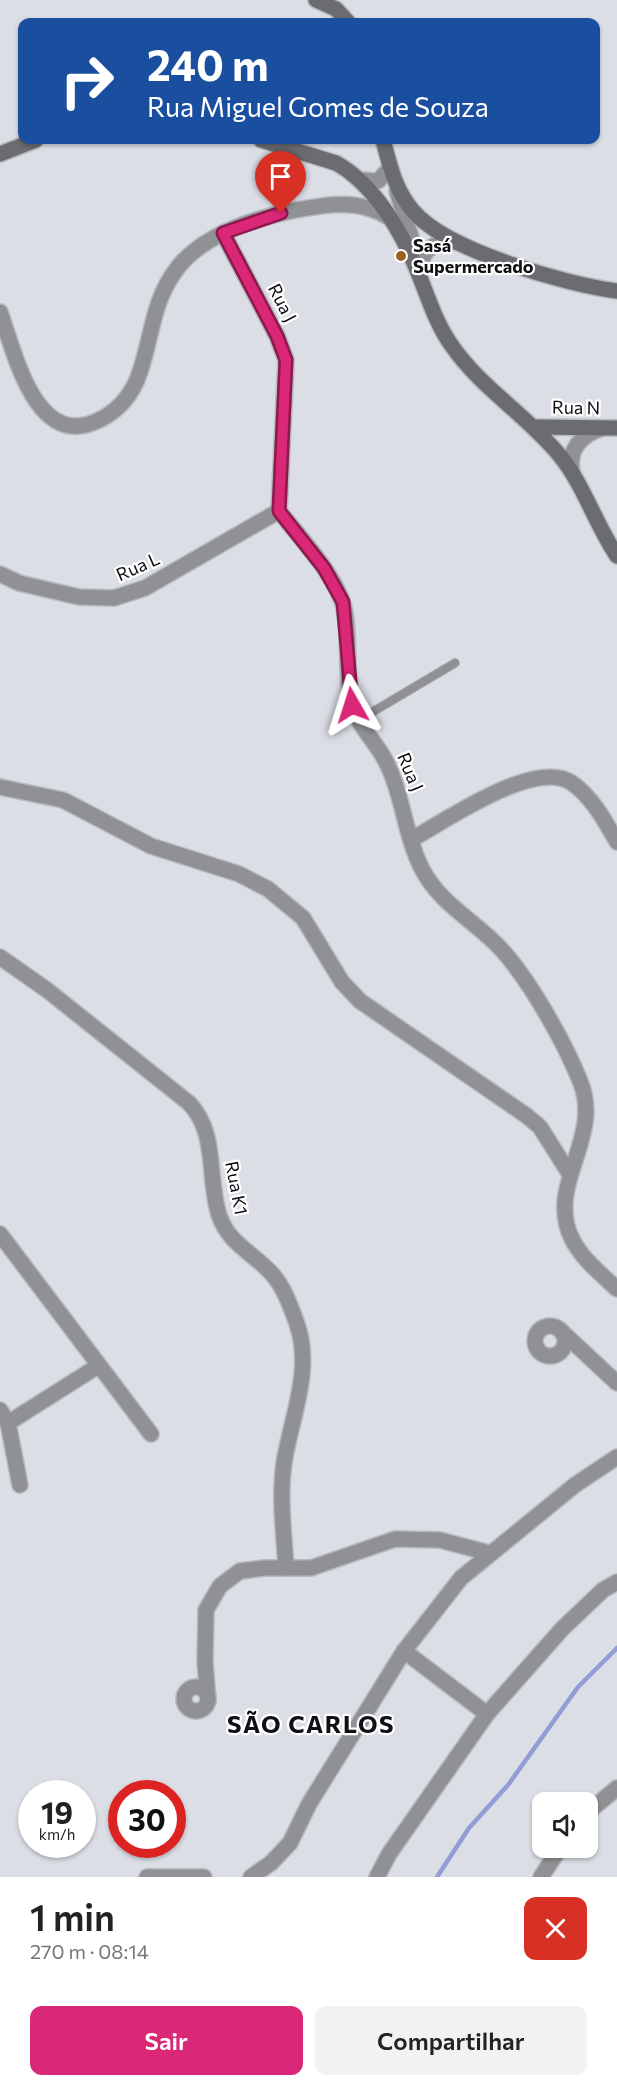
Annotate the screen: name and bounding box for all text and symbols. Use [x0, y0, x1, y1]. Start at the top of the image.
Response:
text: 240 m [147, 38, 269, 90]
icon: right [48, 42, 126, 120]
text: Rua Miguel Gomes de Souza [147, 90, 489, 123]
pin [255, 151, 306, 213]
icon: arrive [264, 160, 297, 193]
place label: Sasá Supermercado [413, 234, 534, 277]
marker: Sasá Supermercado [394, 249, 408, 263]
street label: Rua J [264, 280, 302, 325]
street label: Rua N [552, 396, 600, 418]
street label: Rua L [112, 547, 163, 585]
position arrow [320, 673, 384, 737]
street label: Rua J [393, 749, 429, 794]
street label: Rua K1 [221, 1159, 253, 1217]
district label: SÃO CARLOS [227, 1709, 395, 1738]
speed limit sign: 30 [108, 1780, 186, 1858]
map controls [532, 1792, 598, 1858]
button: sound [532, 1792, 598, 1858]
text: 19 [41, 1793, 73, 1830]
text: km/h [39, 1825, 75, 1843]
text: 1 min [30, 1894, 115, 1938]
button: close [524, 1897, 587, 1960]
text: 270 m · 08:14 [30, 1939, 149, 1963]
button: Sair [30, 2006, 303, 2075]
button: Compartilhar [315, 2006, 587, 2075]

